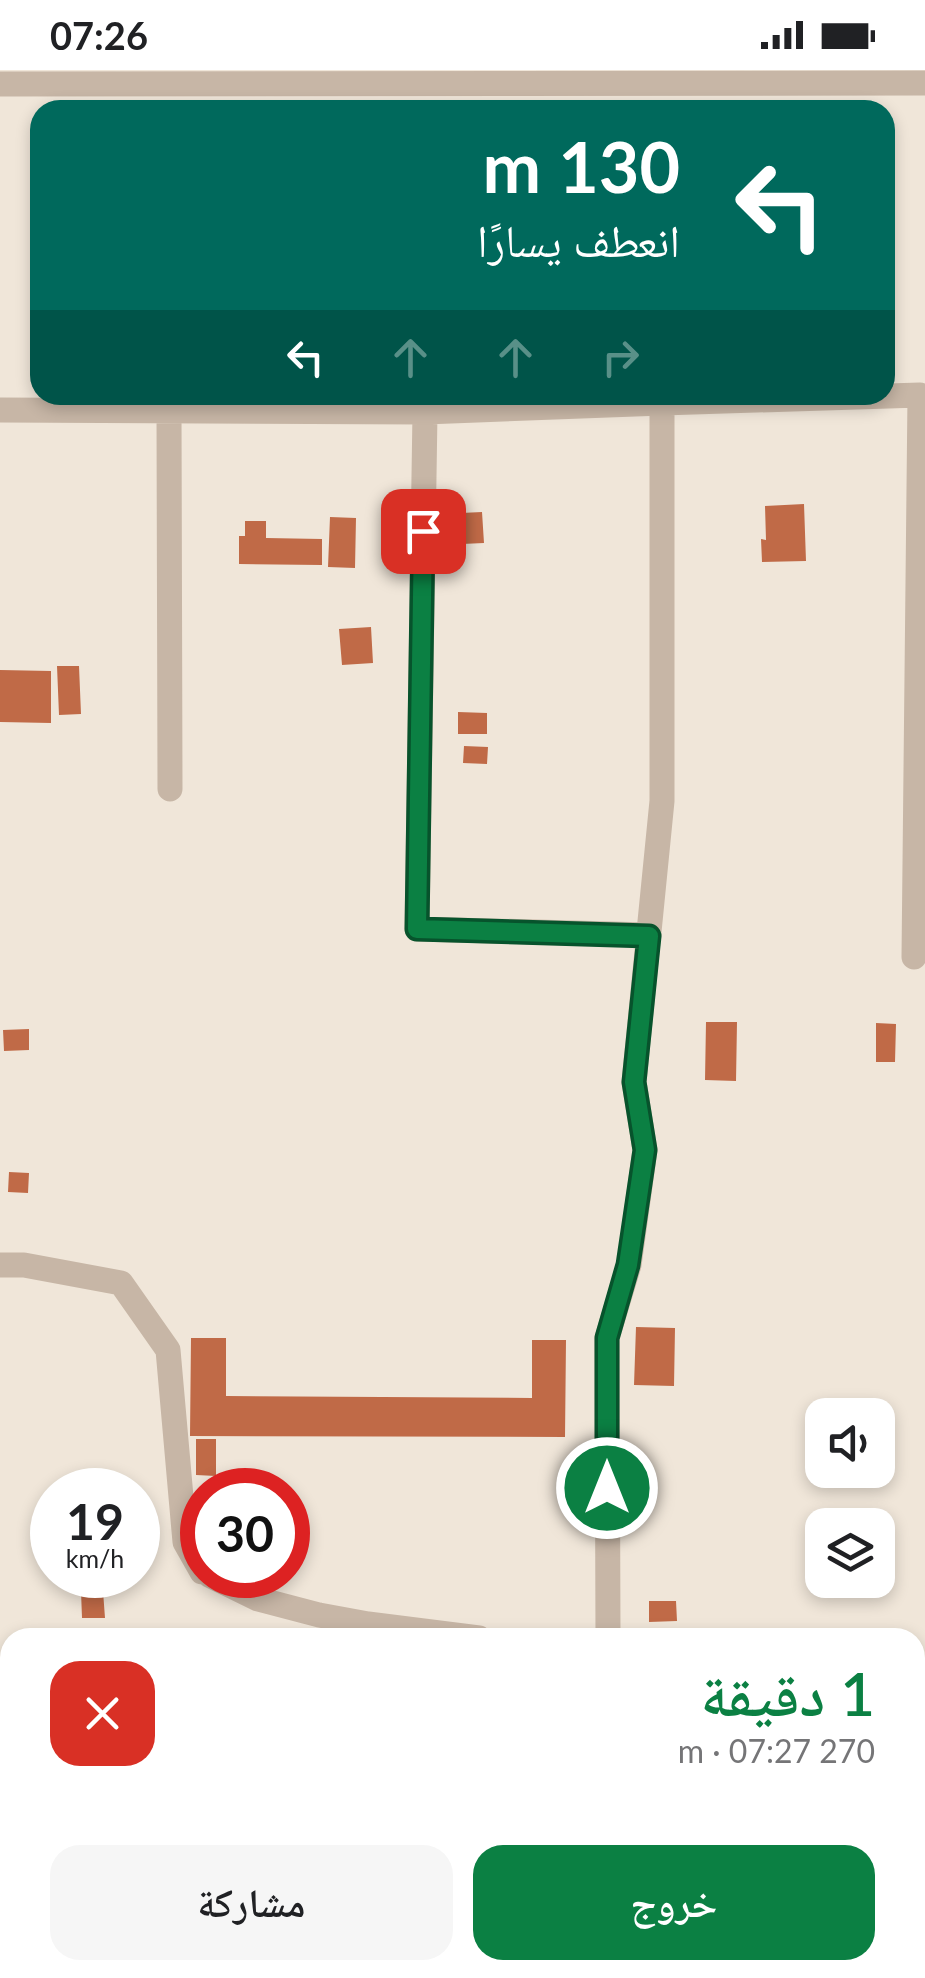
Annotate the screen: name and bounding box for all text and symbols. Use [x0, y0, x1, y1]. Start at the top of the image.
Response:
text: 07:26 [50, 12, 148, 58]
text: 130 m [483, 124, 680, 208]
icon: left [715, 140, 845, 270]
text: انعطف يسارًا [477, 213, 680, 267]
icon: left [278, 330, 333, 385]
icon: ahead [383, 330, 438, 385]
icon: ahead [488, 330, 543, 385]
icon: right [593, 330, 648, 385]
pin [381, 489, 466, 574]
icon: arrive [396, 504, 451, 559]
map controls [805, 1398, 895, 1598]
button: sound [805, 1398, 895, 1488]
position arrow [555, 1436, 659, 1540]
speed limit sign: 30 [180, 1468, 310, 1598]
text: 19 [66, 1491, 124, 1551]
button: layers [805, 1508, 895, 1598]
text: km/h [66, 1543, 124, 1573]
text: 1 دقيقة [701, 1657, 875, 1729]
button: close [50, 1661, 155, 1766]
text: 270 m · 07:27 [678, 1731, 875, 1770]
button: مشاركة [50, 1845, 453, 1960]
button: خروج [473, 1845, 875, 1960]

